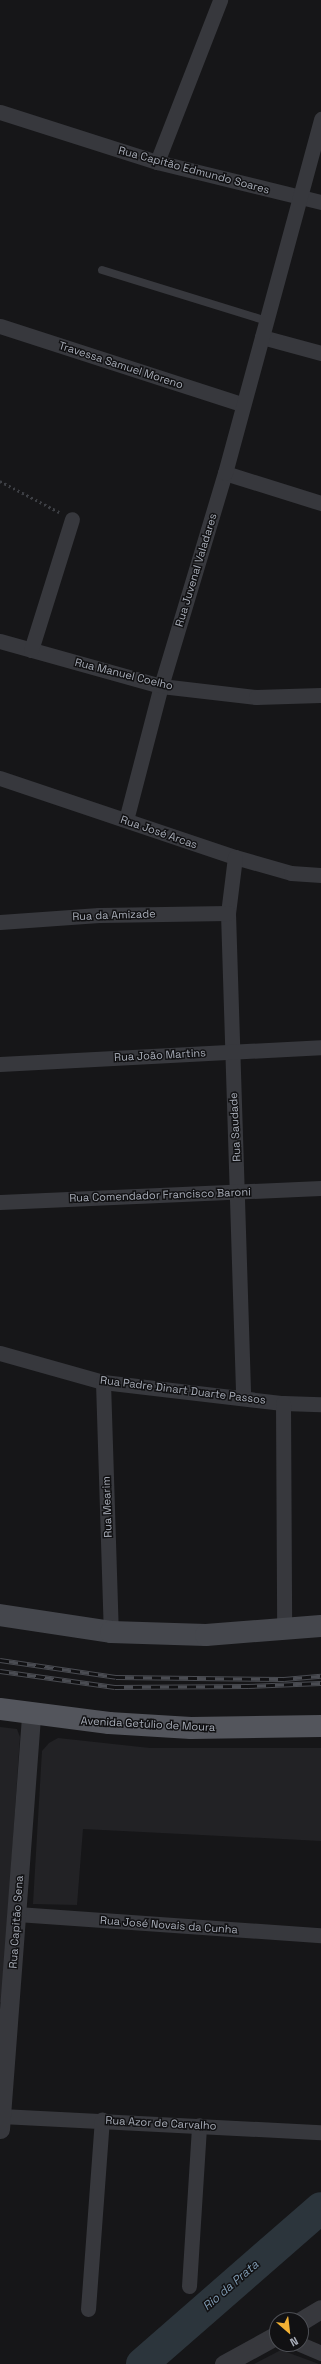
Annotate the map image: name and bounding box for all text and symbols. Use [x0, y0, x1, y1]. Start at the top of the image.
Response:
street label: Rua Capitão Edmundo Soares [117, 143, 271, 197]
street label: Travessa Samuel Moreno [57, 339, 185, 391]
street label: Rua Juvenal Valadares [172, 512, 220, 628]
street label: Rua Manuel Coelho [74, 655, 174, 693]
street label: Rua José Arcas [119, 813, 199, 851]
street label: Rua da Amizade [72, 907, 156, 923]
street label: Rua João Martins [114, 1046, 206, 1064]
street label: Rua Saudade [227, 1092, 243, 1162]
street label: Rua Comendador Francisco Baroni [69, 1185, 251, 1205]
street label: Rua Padre Dinart Duarte Passos [100, 1373, 266, 1407]
street label: Rua Mearim [99, 1476, 115, 1538]
street label: Avenida Getúlio de Moura [80, 1714, 216, 1734]
street label: Rua Capitão Sena [6, 1875, 26, 1969]
street label: Rua José Novais da Cunha [100, 1914, 238, 1936]
street label: Rua Azor de Carvalho [105, 2113, 217, 2133]
water label: Rio da Prata [200, 2258, 262, 2314]
north arrow [269, 2312, 309, 2352]
text: N [288, 2334, 301, 2350]

